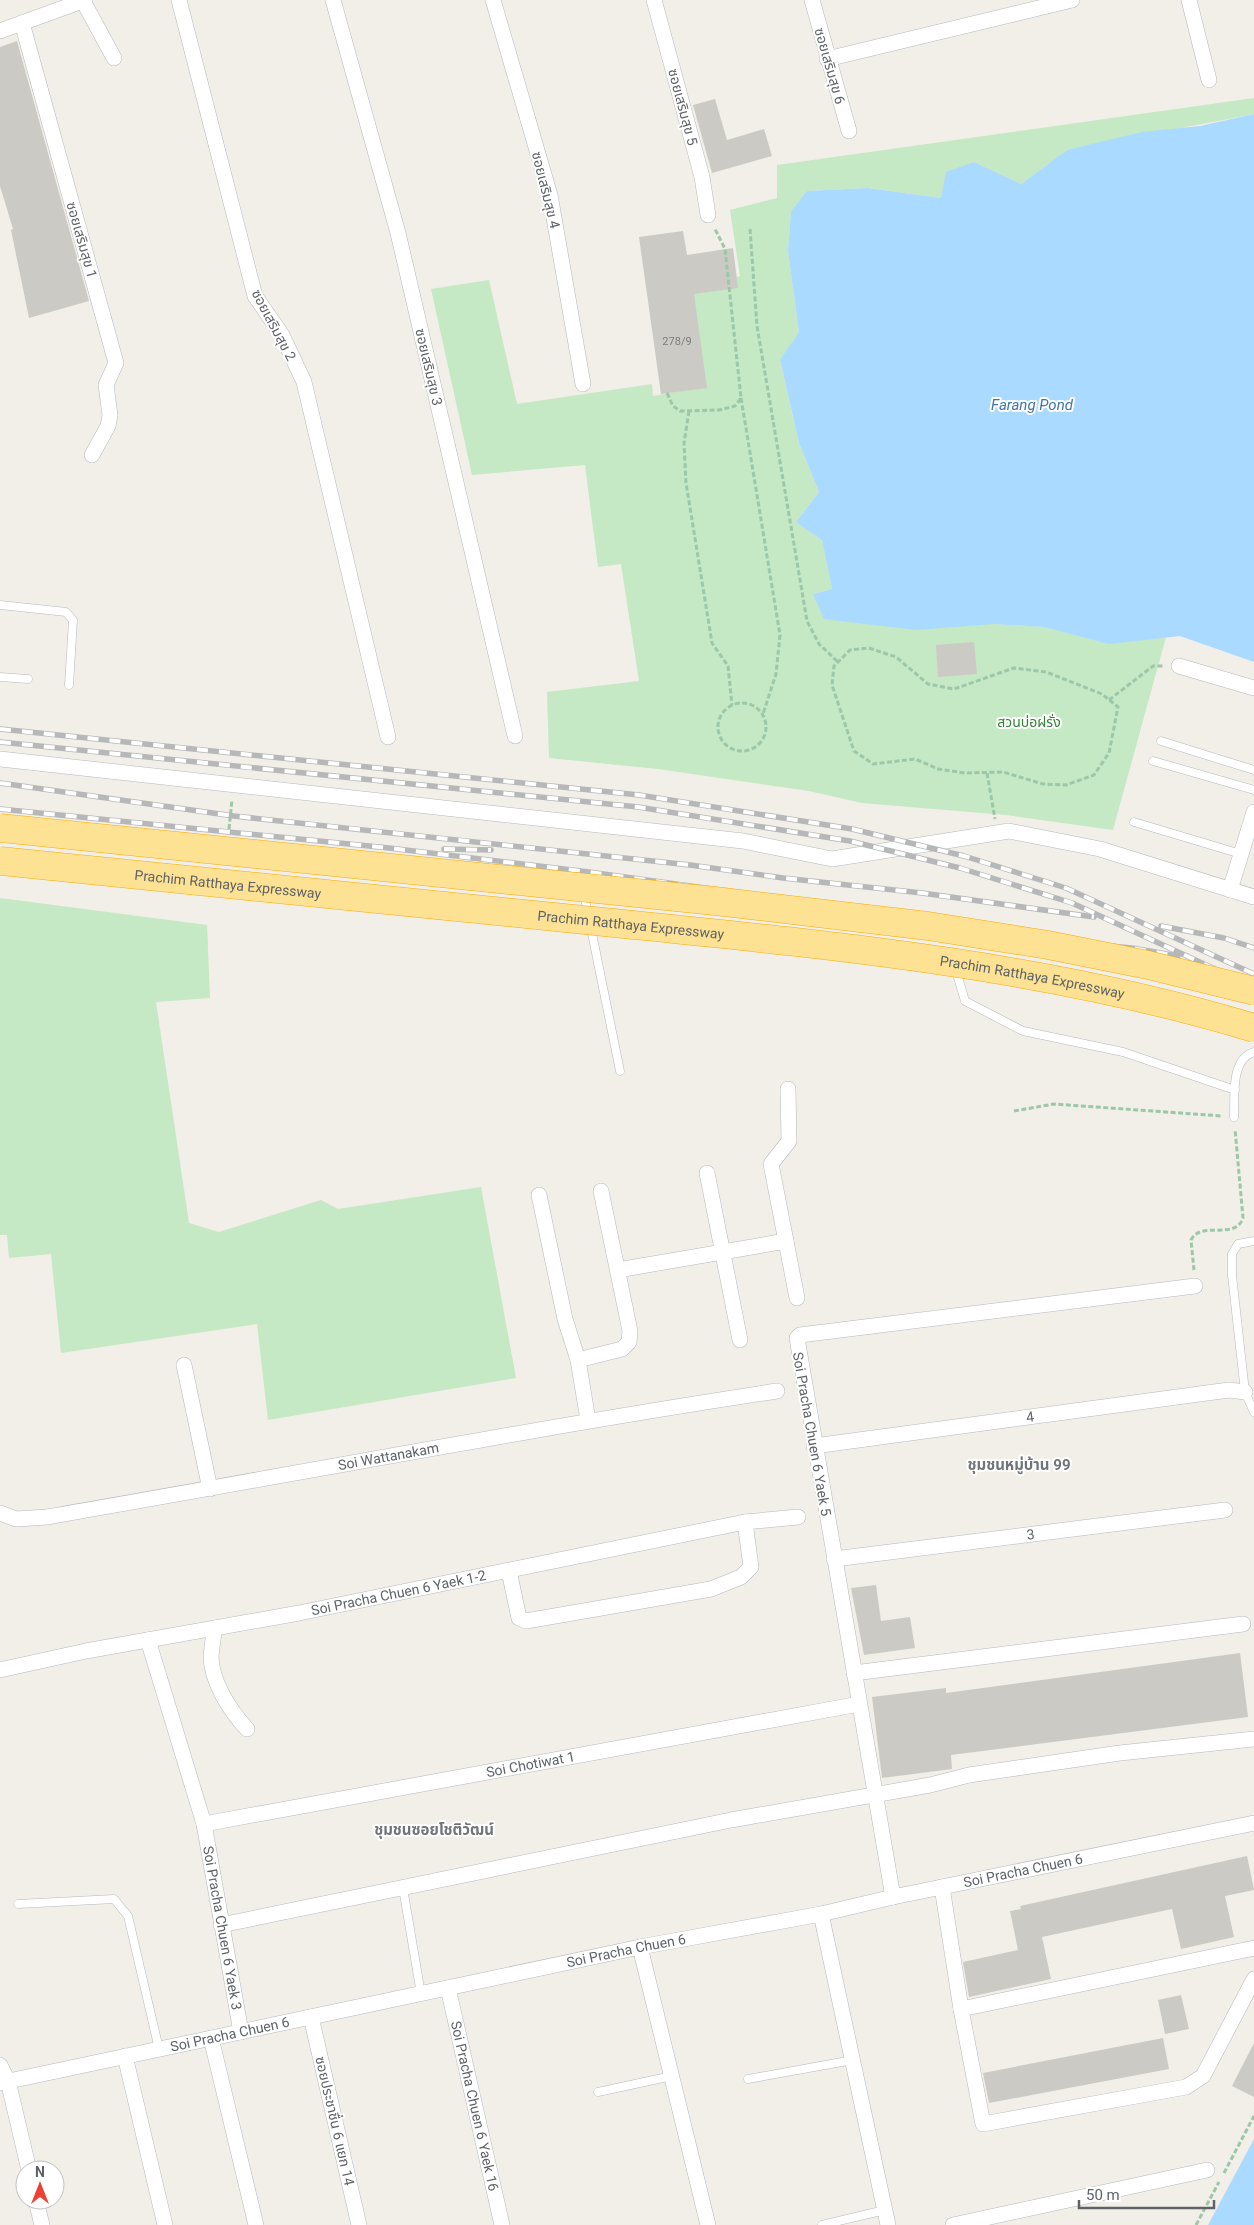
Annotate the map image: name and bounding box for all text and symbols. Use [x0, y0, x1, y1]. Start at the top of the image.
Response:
street label: ซอยเสริมสุข 6 [811, 26, 849, 106]
street label: ซอยเสริมสุข 5 [664, 67, 701, 147]
street label: ซอยเสริมสุข 4 [528, 150, 563, 230]
street label: ซอยเสริมสุข 1 [63, 200, 101, 280]
street label: ซอยเสริมสุข 2 [248, 287, 300, 364]
street label: ซอยเสริมสุข 3 [411, 327, 446, 407]
house number: 278/9 [662, 335, 692, 348]
water label: Farang Pond [991, 396, 1074, 414]
park label: สวนบ่อฝรั่ง [997, 713, 1061, 730]
street label: Prachim Ratthaya Expressway [134, 867, 322, 902]
street label: Prachim Ratthaya Expressway [537, 908, 725, 942]
street label: Prachim Ratthaya Expressway [939, 953, 1126, 1002]
street label: Soi Pracha Chuen 6 Yaek 5 [790, 1351, 834, 1517]
street label: 4 [1025, 1408, 1035, 1425]
street label: Soi Wattanakam [337, 1439, 440, 1473]
district label: ชุมชนหมู่บ้าน 99 [967, 1456, 1071, 1475]
street label: 3 [1026, 1526, 1035, 1543]
street label: Soi Pracha Chuen 6 Yaek 1-2 [310, 1567, 487, 1618]
street label: Soi Chotiwat 1 [485, 1748, 576, 1780]
district label: ชุมชนซอยโชติวัฒน์ [374, 1821, 494, 1839]
street label: Soi Pracha Chuen 6 Yaek 3 [200, 1845, 245, 2011]
street label: Soi Pracha Chuen 6 [962, 1850, 1084, 1890]
street label: Soi Pracha Chuen 6 [565, 1931, 687, 1970]
street label: Soi Pracha Chuen 6 [169, 2014, 291, 2055]
street label: Soi Pracha Chuen 6 Yaek 16 [448, 2019, 502, 2193]
street label: ซอยประชาชื่น 6 แยก 14 [312, 2054, 360, 2187]
north arrow [15, 2160, 65, 2210]
text: N [35, 2164, 45, 2180]
scale bar [1079, 2178, 1214, 2210]
text: 50 m [1086, 2186, 1120, 2204]

